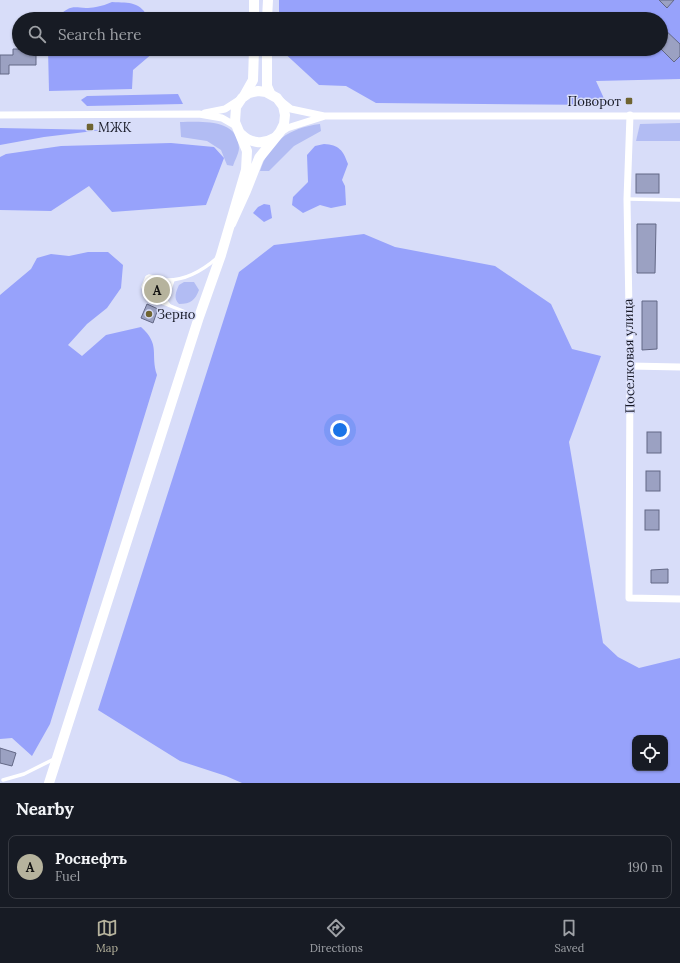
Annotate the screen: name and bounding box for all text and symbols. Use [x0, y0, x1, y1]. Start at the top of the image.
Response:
search box [12, 12, 668, 56]
icon: search [26, 23, 48, 45]
text: Search here [58, 25, 141, 44]
place label: Поворот [568, 93, 622, 110]
marker: Поворот [624, 96, 634, 106]
place label: МЖК [98, 119, 131, 136]
marker: МЖК [85, 122, 95, 132]
pin: A [144, 275, 170, 305]
street label: Поселковая улица [619, 298, 638, 413]
place label: Зерно [157, 306, 196, 323]
marker: Зерно [144, 309, 154, 319]
your location [330, 420, 350, 440]
map controls [632, 735, 668, 771]
button: locate [632, 735, 668, 771]
text: Nearby [16, 798, 74, 820]
text: Роснефть [55, 849, 127, 868]
text: A [26, 859, 34, 876]
text: 190 m [628, 859, 663, 876]
text: Fuel [55, 868, 80, 885]
tab: Map [96, 917, 118, 955]
tab: Directions [310, 917, 363, 955]
tab: Saved [554, 917, 584, 955]

